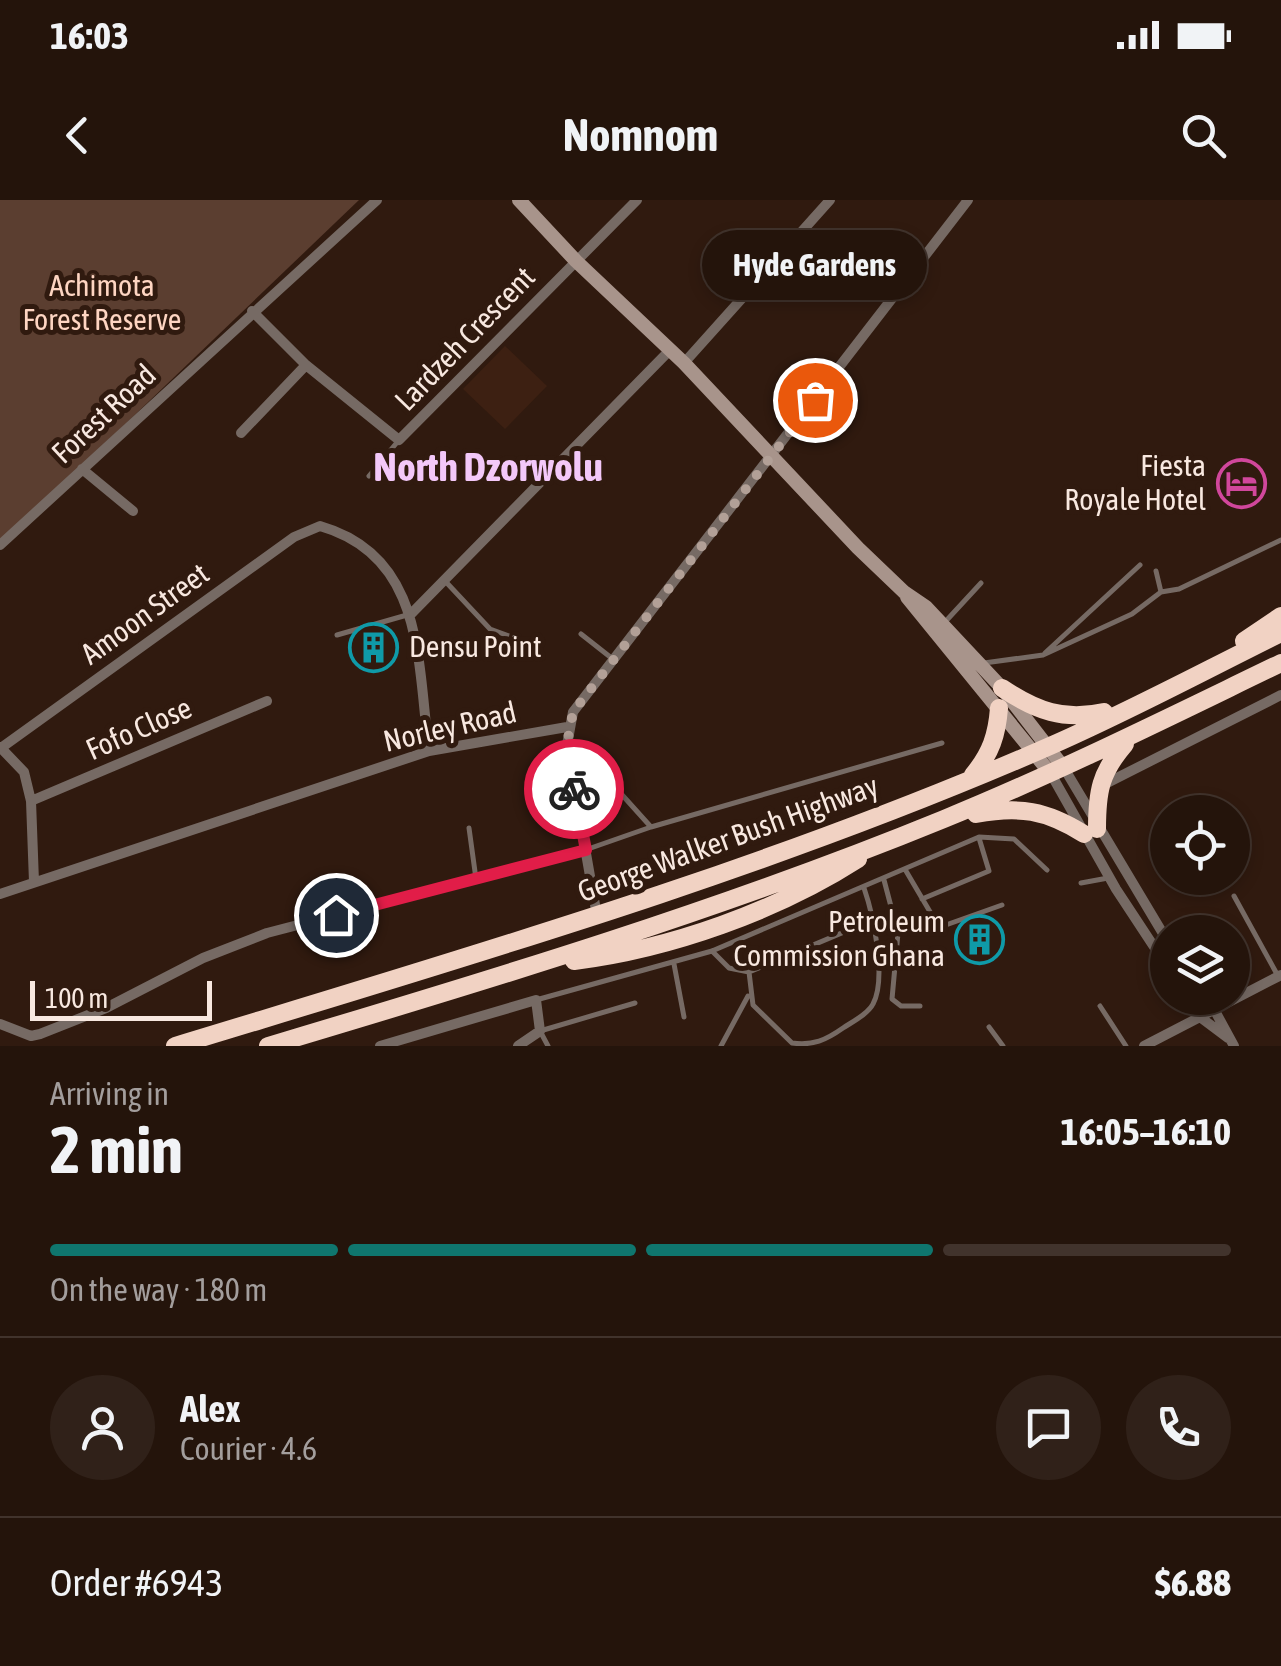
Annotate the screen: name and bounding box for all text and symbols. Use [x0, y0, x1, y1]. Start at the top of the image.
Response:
text: 16:03 [50, 14, 129, 57]
icon: back [50, 108, 105, 163]
icon: search [1176, 108, 1231, 163]
text: Nomnom [563, 109, 718, 161]
callout: Hyde Gardens [702, 230, 928, 300]
text: Hyde Gardens [733, 246, 896, 283]
street label: Lardzeh Crescent [387, 260, 541, 417]
park label: Achimota Forest Reserve [23, 268, 181, 336]
street label: Forest Road [45, 357, 162, 470]
pin [773, 358, 858, 443]
icon: bag [788, 373, 843, 428]
district label: North Dzorwolu [373, 444, 603, 489]
place label: Fiesta Royale Hotel [1064, 448, 1206, 516]
hotel icon: Fiesta Royale Hotel [1215, 457, 1267, 509]
street label: Amoon Street [74, 556, 215, 671]
building icon: Densu Point [348, 621, 400, 673]
place label: Densu Point [409, 629, 542, 663]
street label: Fofo Close [81, 690, 196, 766]
street label: Norley Road [380, 694, 520, 758]
courier [524, 739, 624, 839]
icon: bike [547, 762, 602, 817]
street label: George Walker Bush Highway [573, 768, 882, 908]
map controls [1150, 795, 1250, 1015]
button: locate [1150, 795, 1250, 895]
pin [294, 873, 379, 958]
icon: home [309, 888, 364, 943]
place label: Petroleum Commission Ghana [734, 904, 945, 972]
building icon: Petroleum Commission Ghana [954, 913, 1006, 965]
button: layers [1150, 915, 1250, 1015]
scale bar [30, 976, 212, 1020]
text: 100 m [45, 982, 108, 1014]
text: Arriving in [50, 1075, 169, 1112]
text: 16:05–16:10 [1061, 1110, 1231, 1153]
text: 2 min [50, 1112, 183, 1187]
text: On the way · 180 m [50, 1271, 267, 1308]
button: person [50, 1375, 155, 1480]
button: chat [996, 1375, 1101, 1480]
button: phone [1126, 1375, 1231, 1480]
text: Alex [180, 1387, 241, 1430]
text: Courier · 4.6 [180, 1430, 317, 1467]
text: Order #6943 [50, 1561, 223, 1604]
text: $6.88 [1155, 1561, 1231, 1604]

